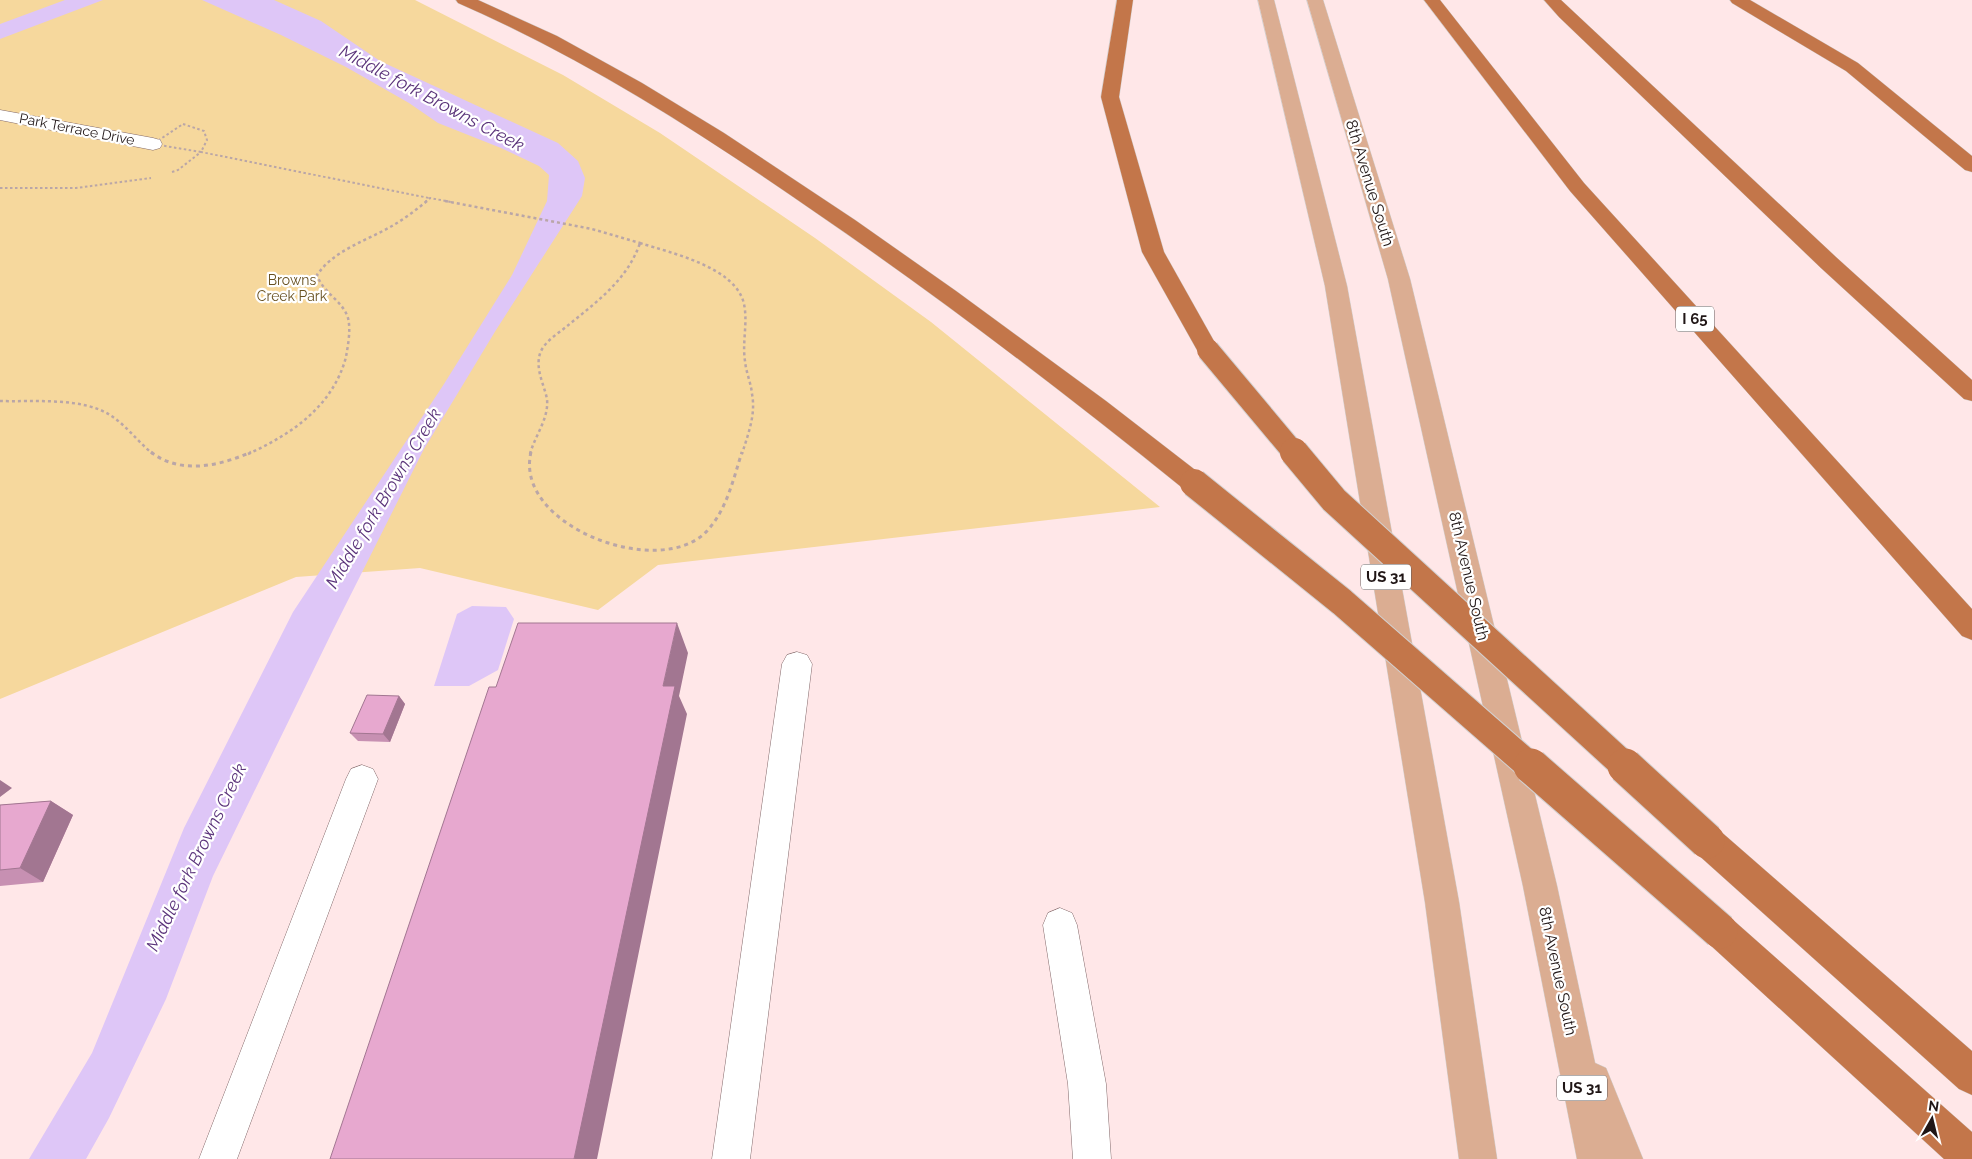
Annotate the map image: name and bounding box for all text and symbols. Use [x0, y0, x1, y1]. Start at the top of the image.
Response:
water label: Middle fork Browns Creek [336, 40, 528, 156]
street label: Park Terrace Drive [18, 110, 136, 148]
street label: 8th Avenue South [1342, 117, 1398, 249]
park label: Browns Creek Park [257, 272, 328, 304]
road number: I 65 [1676, 306, 1714, 332]
water label: Middle fork Browns Creek [321, 404, 445, 592]
street label: 8th Avenue South [1445, 510, 1493, 642]
road number: US 31 [1361, 564, 1411, 590]
water label: Middle fork Browns Creek [141, 759, 251, 954]
street label: 8th Avenue South [1535, 905, 1581, 1037]
road number: US 31 [1557, 1076, 1607, 1100]
north arrow [1907, 1094, 1957, 1144]
text: N [1927, 1097, 1940, 1115]

